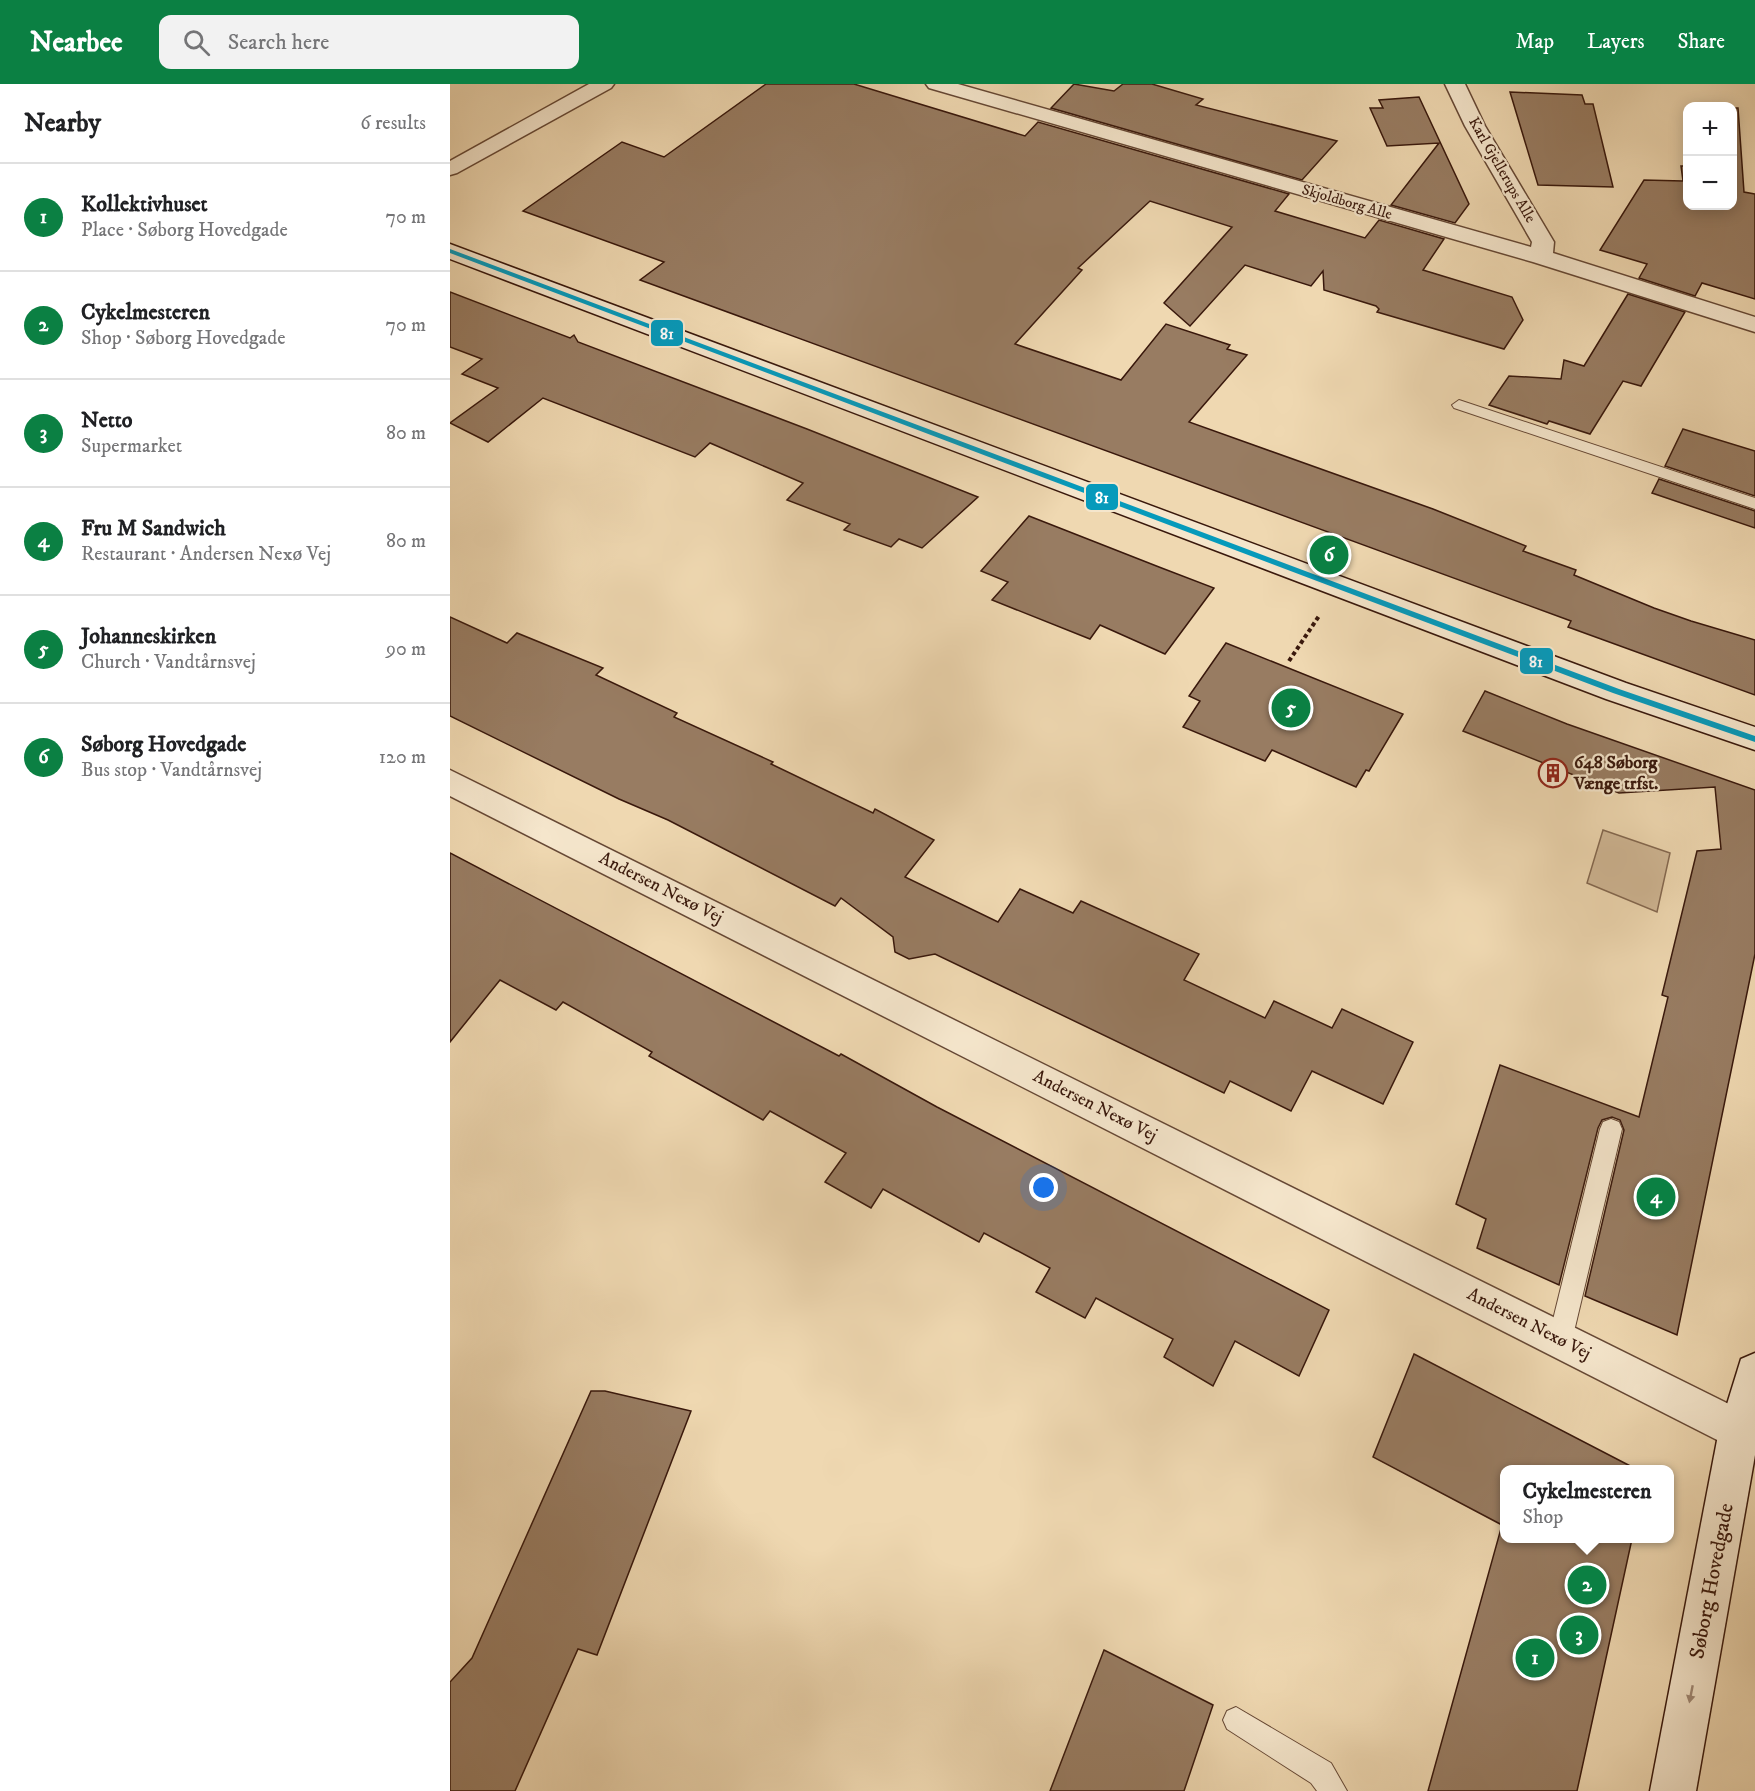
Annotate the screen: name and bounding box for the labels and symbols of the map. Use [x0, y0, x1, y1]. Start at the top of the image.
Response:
street label: Karl Gjellerups Alle [1464, 114, 1540, 226]
street label: Skjoldborg Alle [1300, 180, 1394, 224]
line badge: 81 [650, 319, 684, 347]
text: 81 [660, 324, 674, 344]
line badge: 81 [1085, 483, 1119, 511]
text: 81 [1095, 488, 1109, 508]
pin: 6 [1310, 532, 1348, 578]
line badge: 81 [1519, 647, 1554, 675]
text: 81 [1529, 652, 1543, 672]
pin: 5 [1272, 686, 1310, 730]
place label: 648 Søborg Vænge trfst. [1573, 752, 1659, 795]
building icon: 648 Søborg Vænge trfst. [1537, 757, 1569, 789]
street label: Andersen Nexø Vej [595, 847, 727, 929]
street label: Andersen Nexø Vej [1029, 1065, 1161, 1147]
your location [1029, 1173, 1058, 1202]
pin: 4 [1636, 1174, 1676, 1220]
street label: Andersen Nexø Vej [1463, 1283, 1595, 1365]
street label: Søborg Hovedgade [1684, 1501, 1740, 1661]
pin: 2 [1568, 1562, 1606, 1608]
pin: 3 [1560, 1612, 1598, 1658]
pin: 1 [1516, 1636, 1554, 1680]
one-way arrow [1686, 1685, 1695, 1704]

